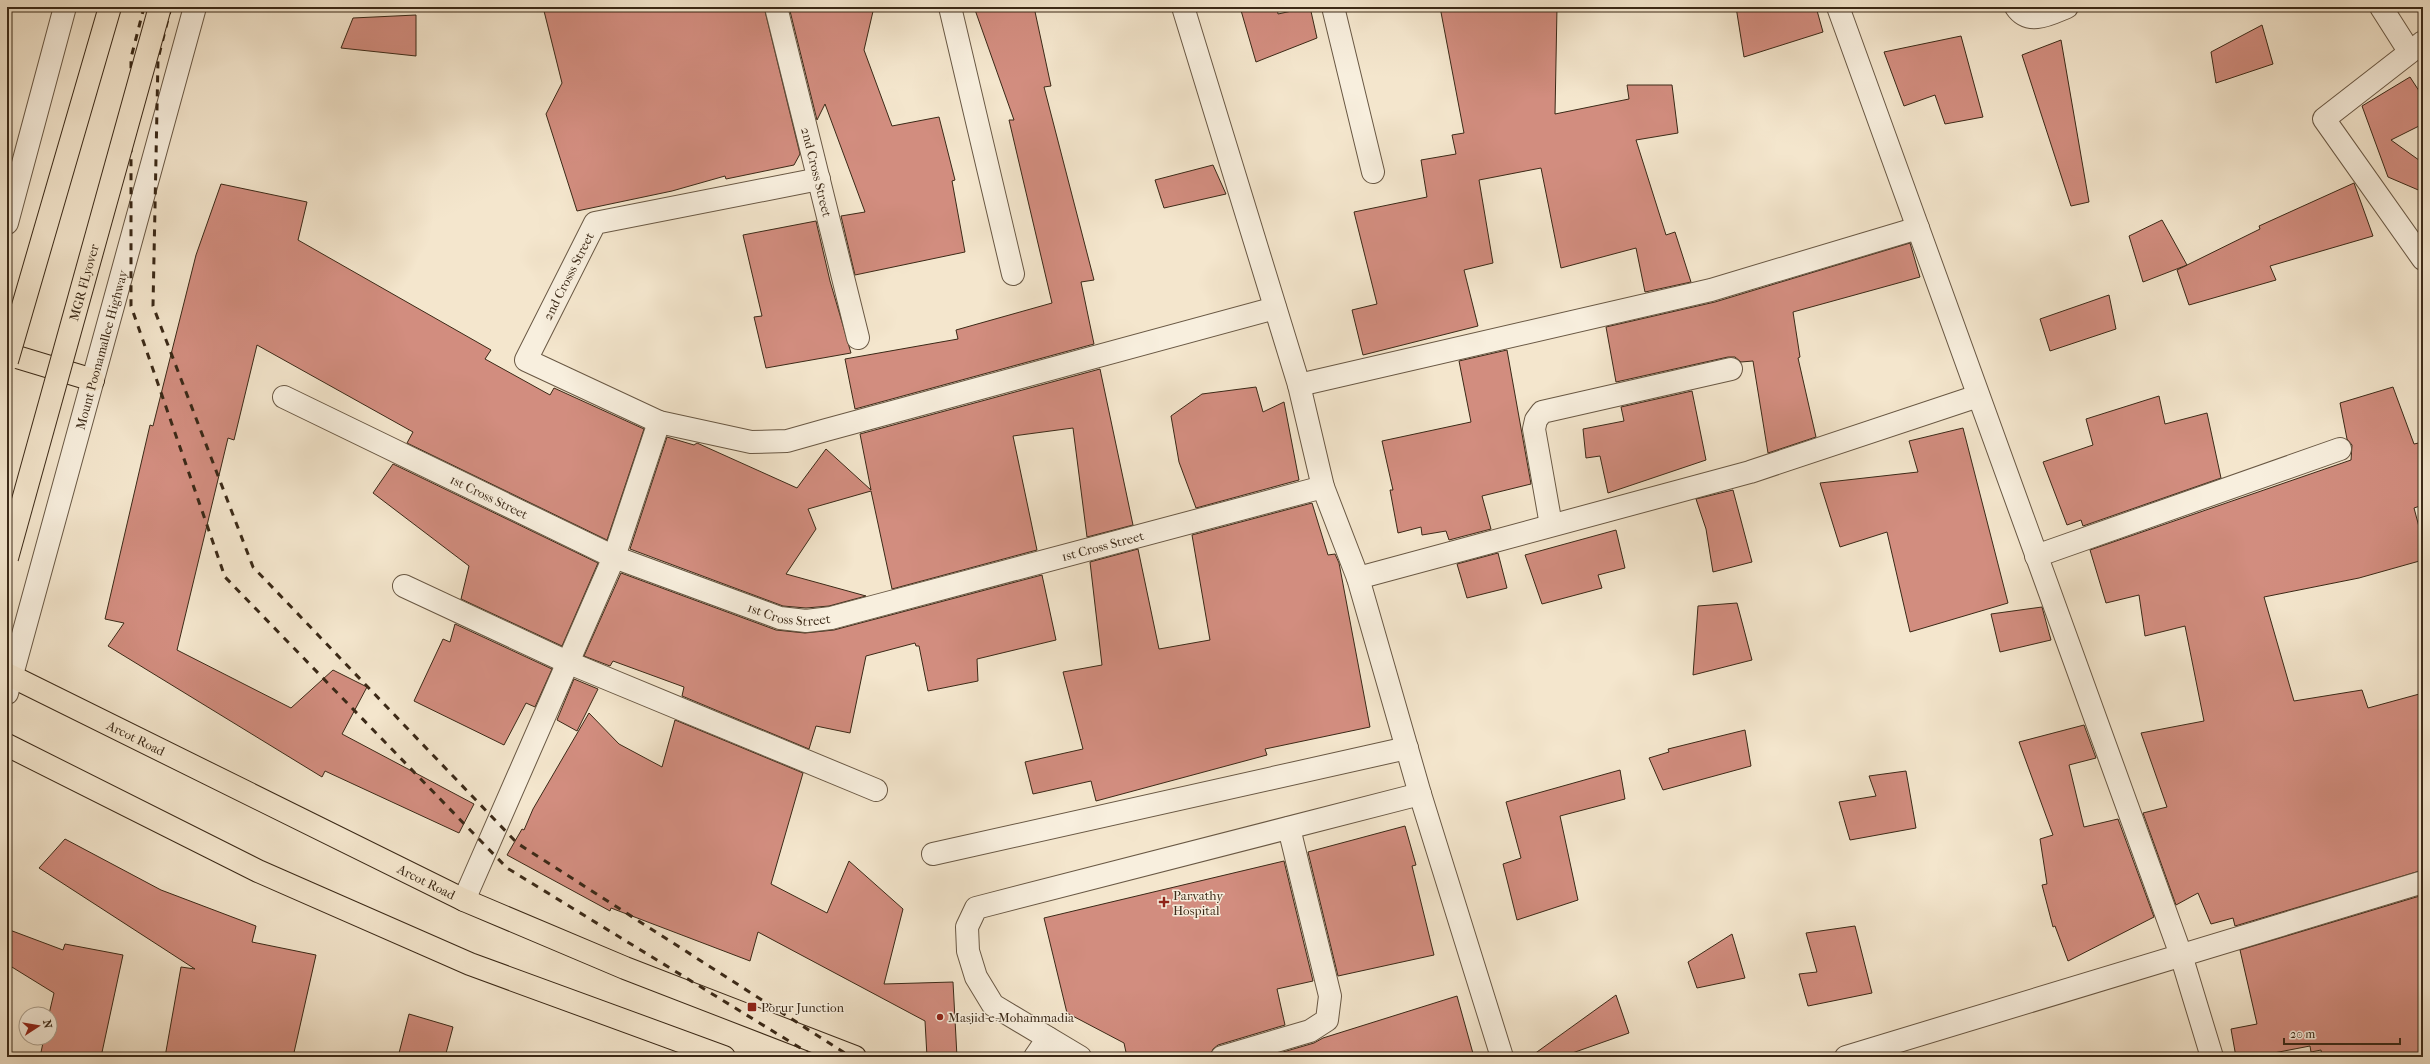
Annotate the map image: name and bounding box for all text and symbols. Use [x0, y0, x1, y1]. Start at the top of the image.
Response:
street label: 2nd Cross Street [798, 126, 835, 219]
street label: 2nd Crosss Street [540, 230, 597, 323]
street label: MGR FLyover [66, 242, 102, 323]
street label: Mount Poonamallee Highway [73, 267, 131, 431]
street label: 1st Cross Street [448, 472, 531, 522]
street label: 1st Cross Street [1060, 528, 1146, 564]
street label: 1st Cross Street [746, 600, 832, 629]
street label: Arcot Road [104, 717, 168, 759]
street label: Arcot Road [394, 861, 458, 903]
place label: Parvathy Hospital [1173, 888, 1224, 918]
marker: Parvathy Hospital [1158, 896, 1170, 908]
place label: Porur Junction [761, 1000, 844, 1015]
marker: Porur Junction [746, 1001, 758, 1013]
north arrow [18, 1006, 58, 1046]
place label: Masjid-e-Mohammadia [948, 1010, 1075, 1025]
marker: Masjid-e-Mohammadia [935, 1012, 945, 1022]
text: N [40, 1019, 55, 1030]
scale bar [2284, 1020, 2400, 1046]
text: 20 m [2290, 1027, 2315, 1041]

